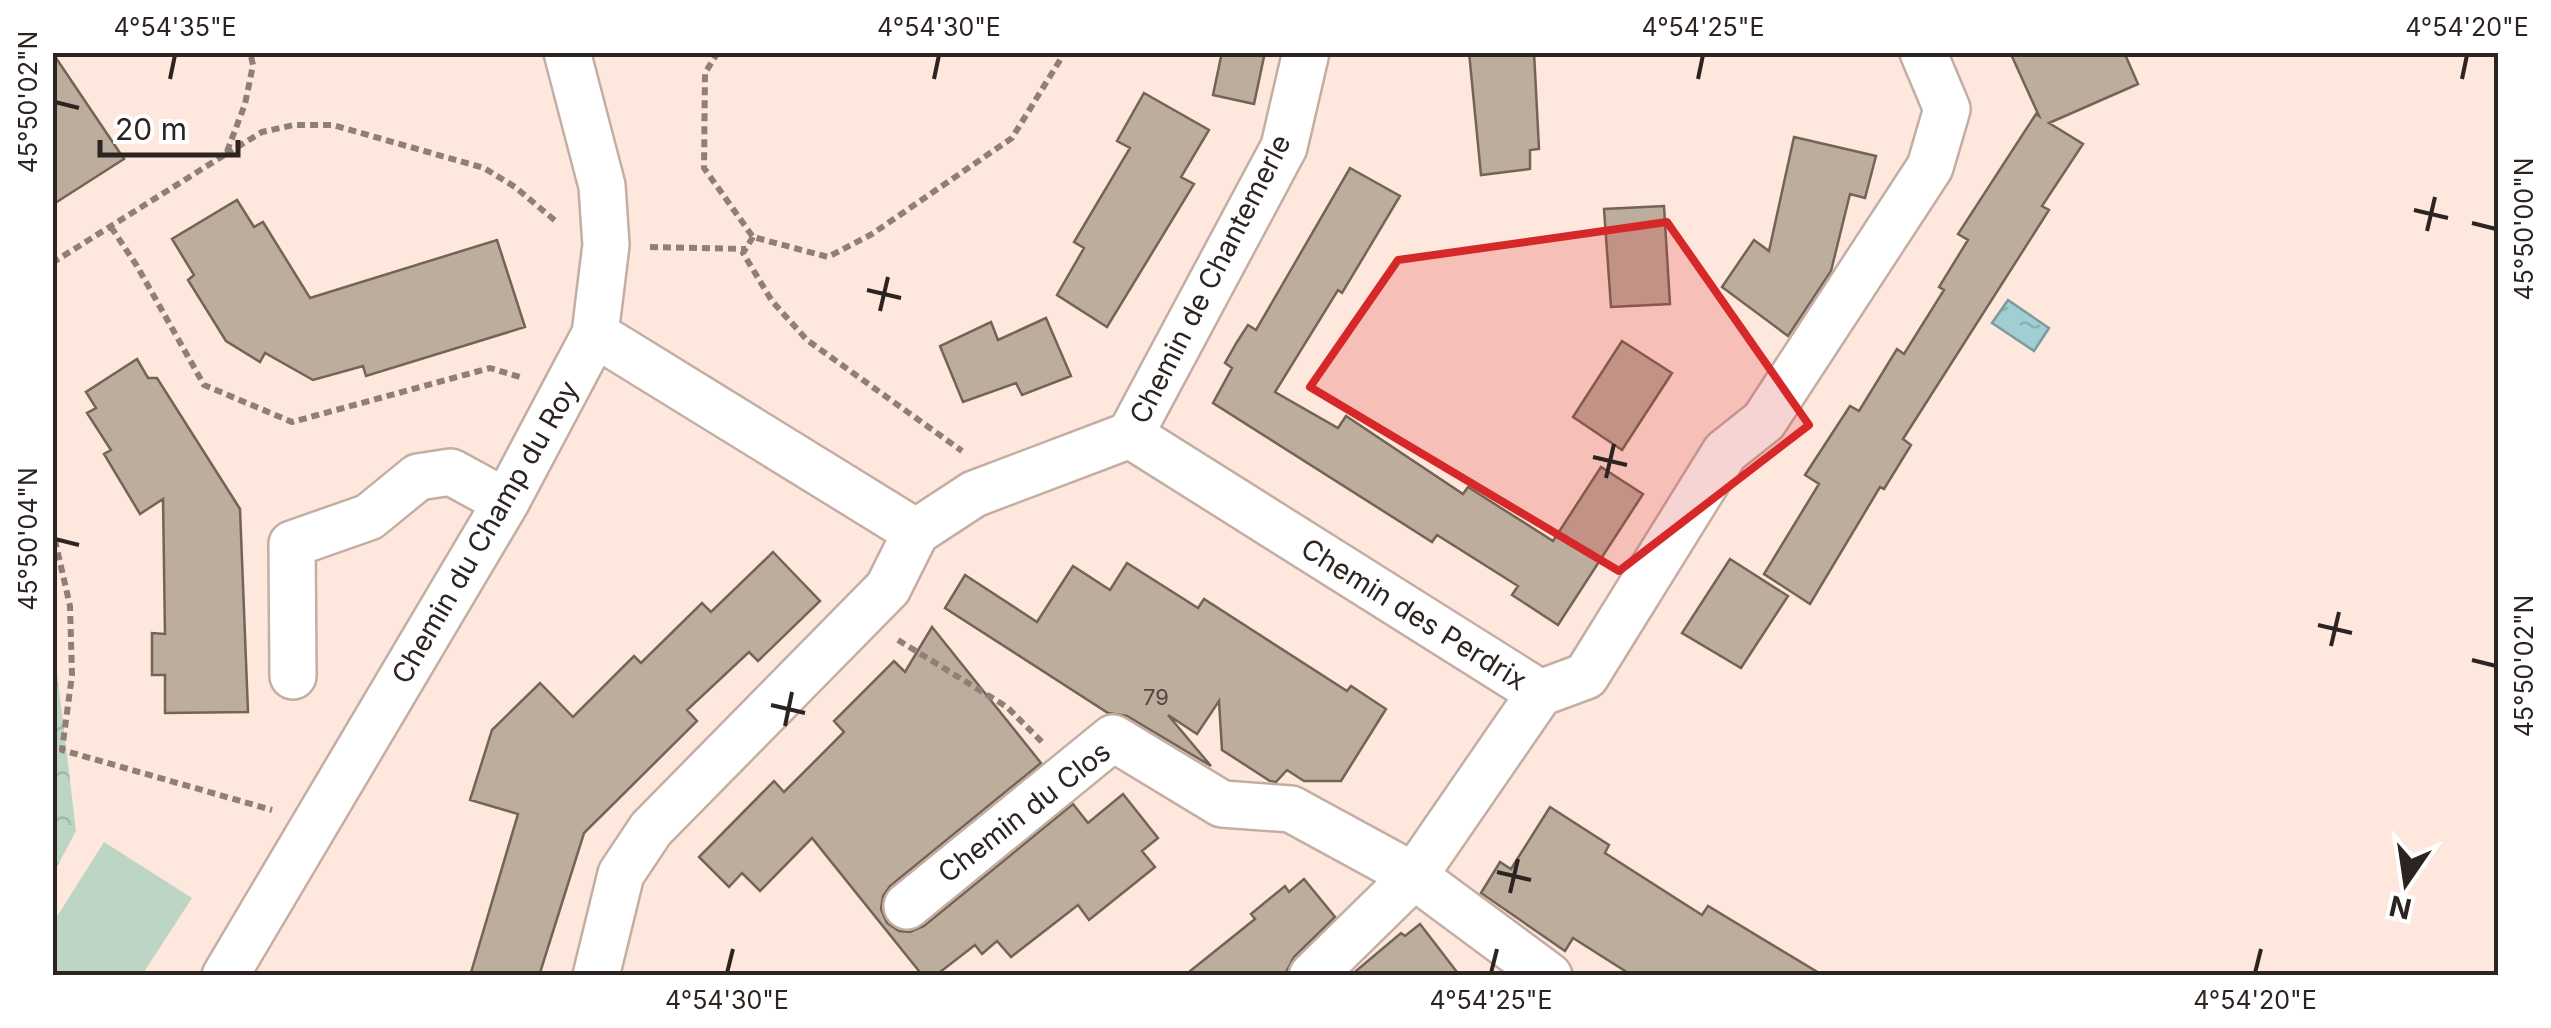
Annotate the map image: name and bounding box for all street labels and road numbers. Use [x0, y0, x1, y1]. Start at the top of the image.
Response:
street label: Chemin de Chantemerle [1122, 129, 1298, 429]
street label: Chemin du Champ du Roy [384, 375, 586, 689]
street label: Chemin des Perdrix [1295, 531, 1533, 697]
street label: Chemin du Clos [931, 734, 1117, 890]

